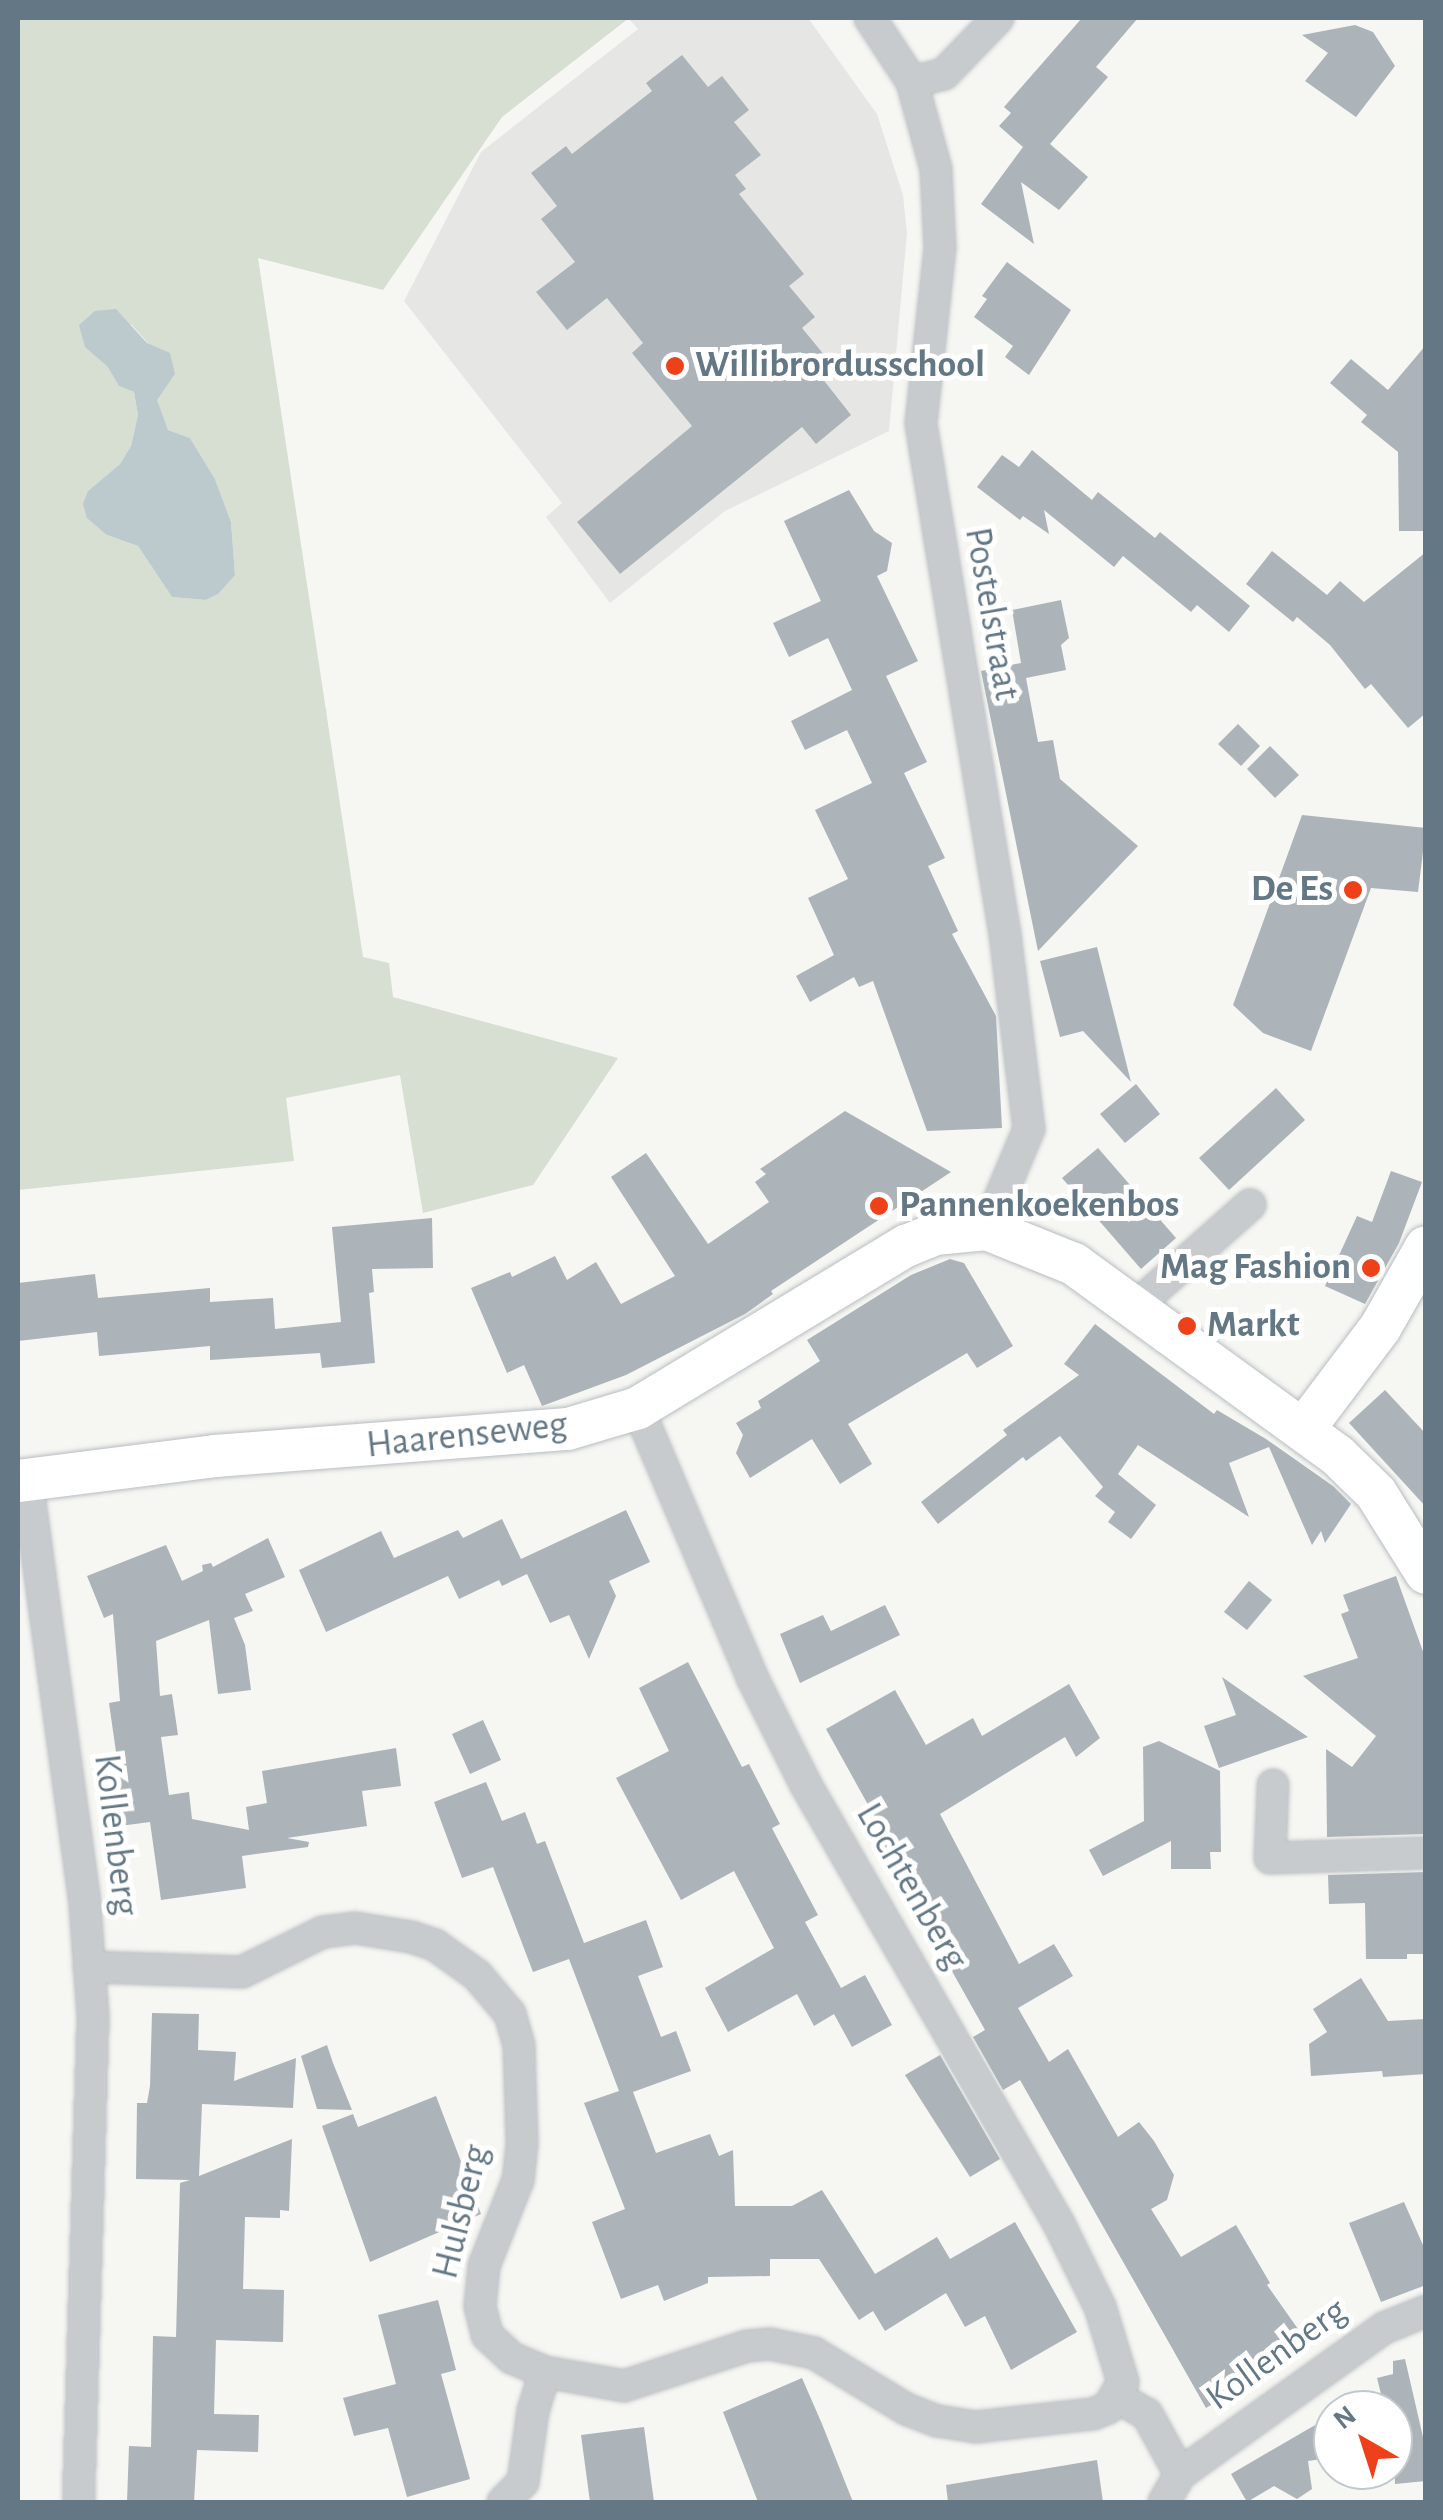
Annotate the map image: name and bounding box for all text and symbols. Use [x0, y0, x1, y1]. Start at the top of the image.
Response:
place label: Willibrordusschool [695, 343, 985, 389]
marker: Willibrordusschool [664, 355, 686, 377]
street label: Postelstraat [953, 524, 1029, 704]
place label: De Es [1251, 867, 1333, 913]
marker: De Es [1342, 879, 1364, 901]
place label: Pannenkoekenbos [899, 1183, 1179, 1229]
marker: Pannenkoekenbos [868, 1195, 890, 1217]
place label: Mag Fashion [1160, 1245, 1351, 1291]
marker: Mag Fashion [1360, 1257, 1382, 1279]
place label: Markt [1207, 1303, 1299, 1349]
marker: Markt [1176, 1315, 1198, 1337]
street label: Haarenseweg [364, 1403, 570, 1469]
street label: Kollenberg [82, 1752, 148, 1918]
street label: Lochtenberg [845, 1796, 977, 1978]
street label: Hulsberg [423, 2140, 501, 2284]
street label: Kollenberg [1198, 2289, 1356, 2421]
north arrow [1313, 2390, 1413, 2490]
text: N [1329, 2401, 1362, 2435]

